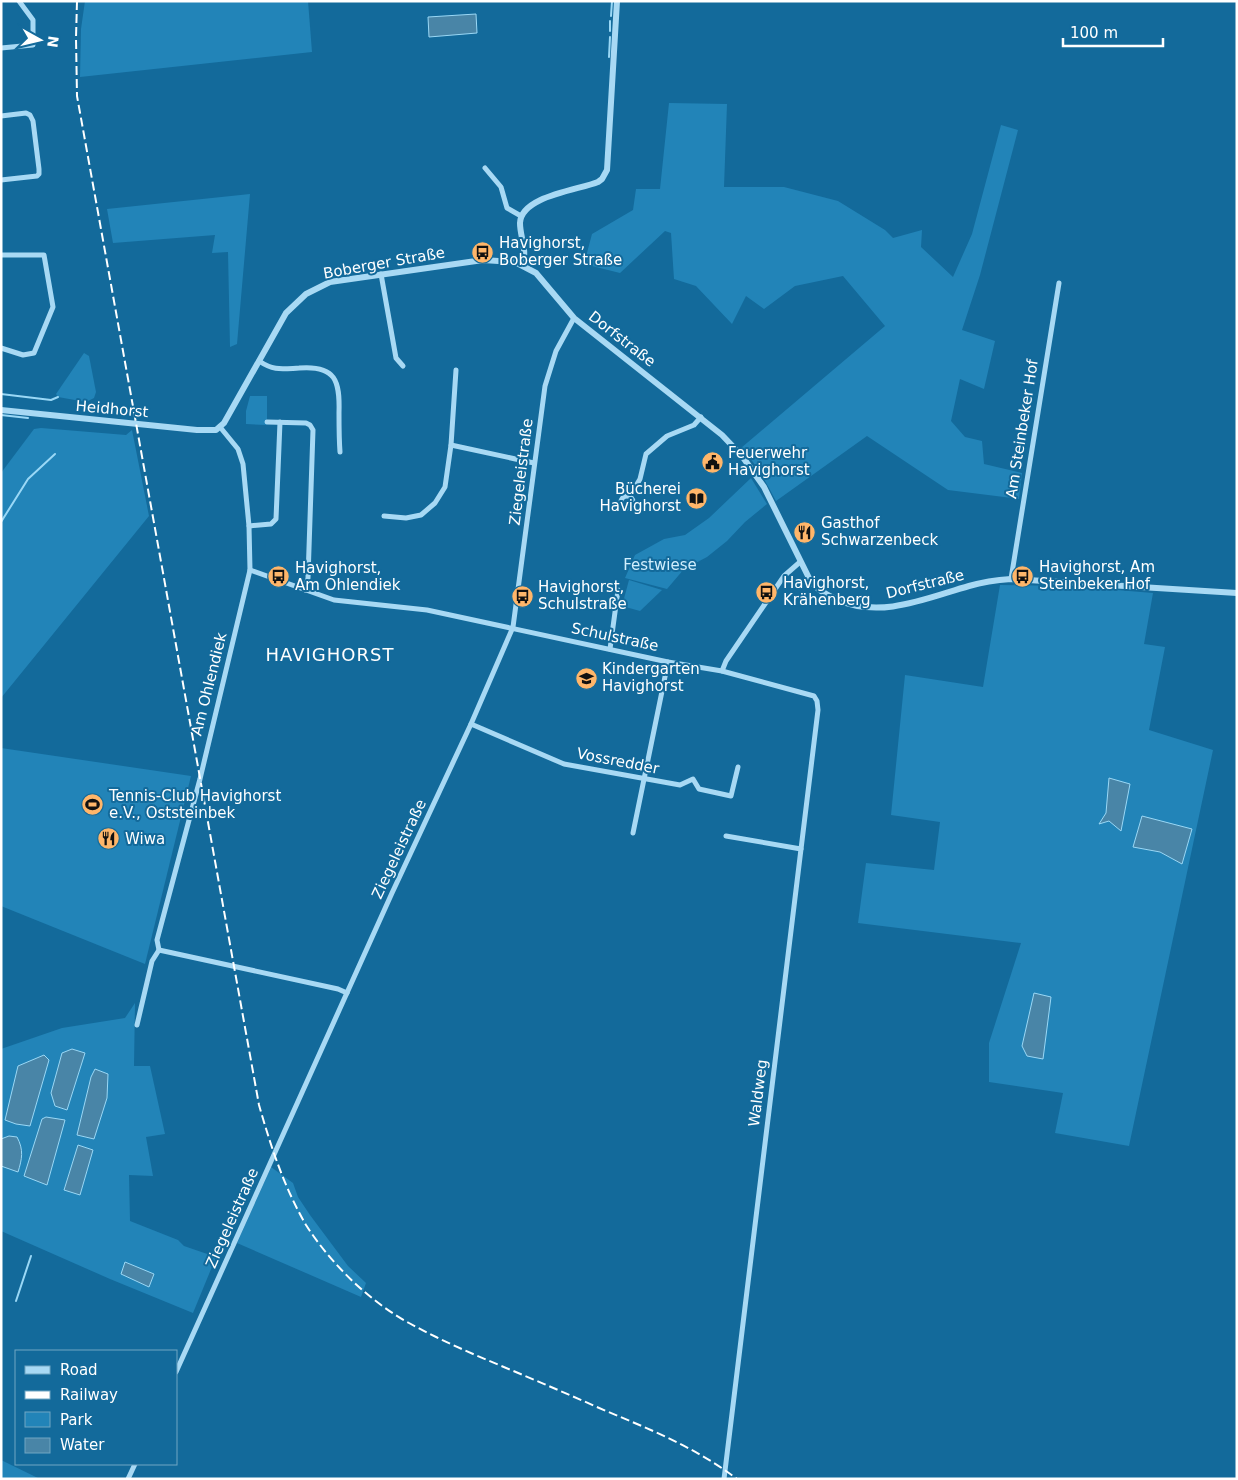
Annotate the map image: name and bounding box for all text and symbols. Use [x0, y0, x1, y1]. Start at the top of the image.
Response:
north arrow [15, 15, 65, 65]
scale bar [1063, 15, 1163, 47]
text: 100 m [1070, 24, 1118, 42]
text: N [44, 35, 62, 49]
place label: Havighorst, Boberger Straße [499, 234, 622, 269]
bus stop icon: Havighorst, Boberger Straße [471, 240, 495, 264]
street label: Boberger Straße [322, 243, 446, 283]
street label: Dorfstraße [585, 307, 659, 371]
street label: Am Steinbeker Hof [1002, 357, 1042, 500]
street label: Heidhorst [75, 397, 149, 421]
street label: Ziegeleistraße [506, 417, 536, 527]
place label: Feuerwehr Havighorst [728, 444, 810, 479]
public building icon: Feuerwehr Havighorst [700, 450, 724, 474]
place label: Bücherei Havighorst [599, 480, 681, 515]
library icon: Bücherei Havighorst [685, 486, 709, 510]
place label: Gasthof Schwarzenbeck [821, 514, 939, 549]
restaurant icon: Gasthof Schwarzenbeck [793, 520, 817, 544]
park label: Festwiese [623, 556, 697, 574]
place label: Havighorst, Am Steinbeker Hof [1039, 558, 1155, 593]
place label: Havighorst, Am Ohlendiek [295, 559, 401, 594]
bus stop icon: Havighorst, Am Steinbeker Hof [1011, 564, 1035, 588]
bus stop icon: Havighorst, Am Ohlendiek [267, 565, 291, 589]
street label: Dorfstraße [884, 566, 966, 602]
place label: Havighorst, Krähenberg [783, 574, 871, 609]
place label: Havighorst, Schulstraße [538, 578, 627, 613]
bus stop icon: Havighorst, Krähenberg [755, 580, 779, 604]
bus stop icon: Havighorst, Schulstraße [510, 584, 534, 608]
street label: Schulstraße [570, 619, 660, 655]
street label: Am Ohlendiek [188, 630, 231, 737]
district label: HAVIGHORST [266, 644, 394, 665]
place label: Kindergarten Havighorst [602, 660, 700, 695]
school or university icon: Kindergarten Havighorst [574, 666, 598, 690]
street label: Vossredder [575, 744, 661, 778]
place label: Tennis-Club Havighorst e.V., Oststeinbek [108, 787, 281, 822]
sports icon: Tennis-Club Havighorst e.V., Oststeinbek [81, 793, 105, 817]
street label: Ziegeleistraße [368, 796, 430, 902]
restaurant icon: Wiwa [97, 827, 121, 851]
place label: Wiwa [125, 830, 165, 848]
street label: Waldweg [745, 1058, 771, 1128]
street label: Ziegeleistraße [202, 1165, 262, 1271]
legend [15, 1350, 178, 1465]
text: Road [60, 1361, 98, 1379]
text: Railway [60, 1386, 118, 1404]
text: Park [60, 1411, 93, 1429]
text: Water [60, 1436, 105, 1454]

